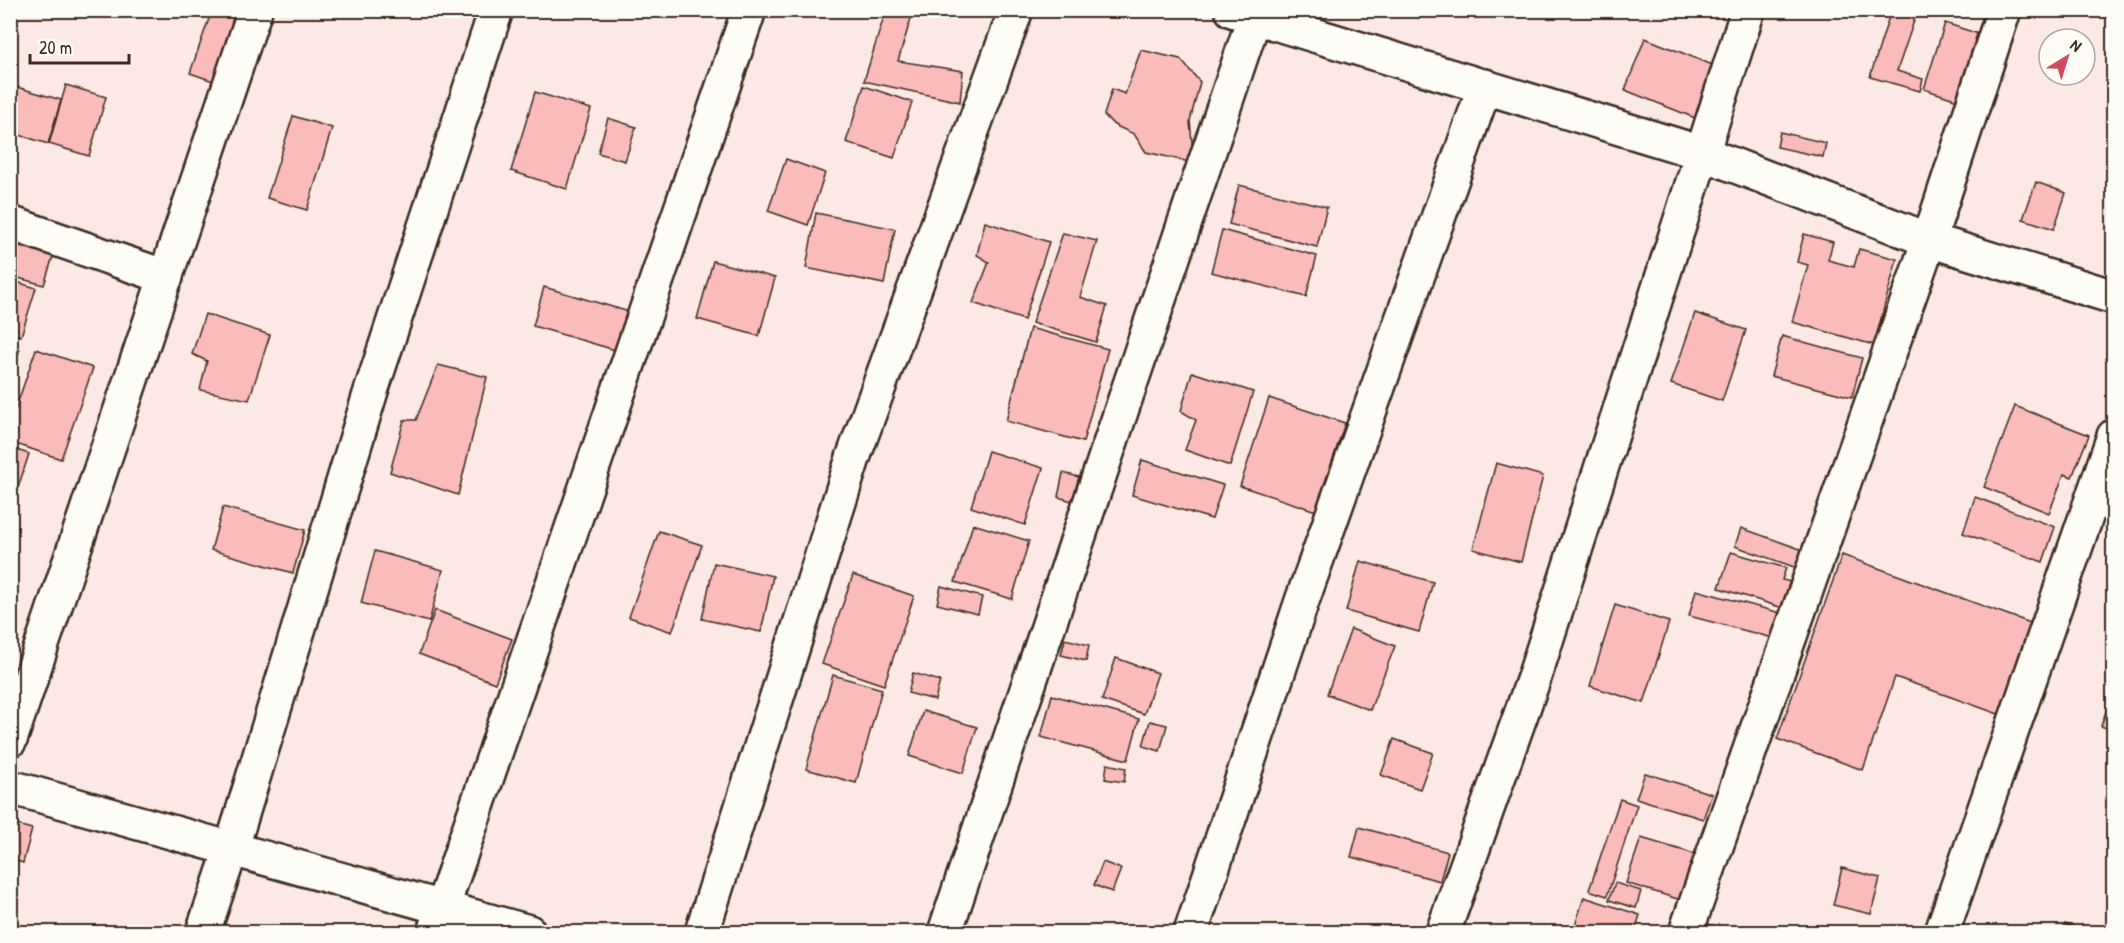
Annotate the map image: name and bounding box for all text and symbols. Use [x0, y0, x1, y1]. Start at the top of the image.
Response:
scale bar [30, 27, 129, 65]
north arrow [2037, 27, 2097, 87]
text: N [2066, 34, 2087, 57]
text: 20 m [39, 35, 72, 60]

